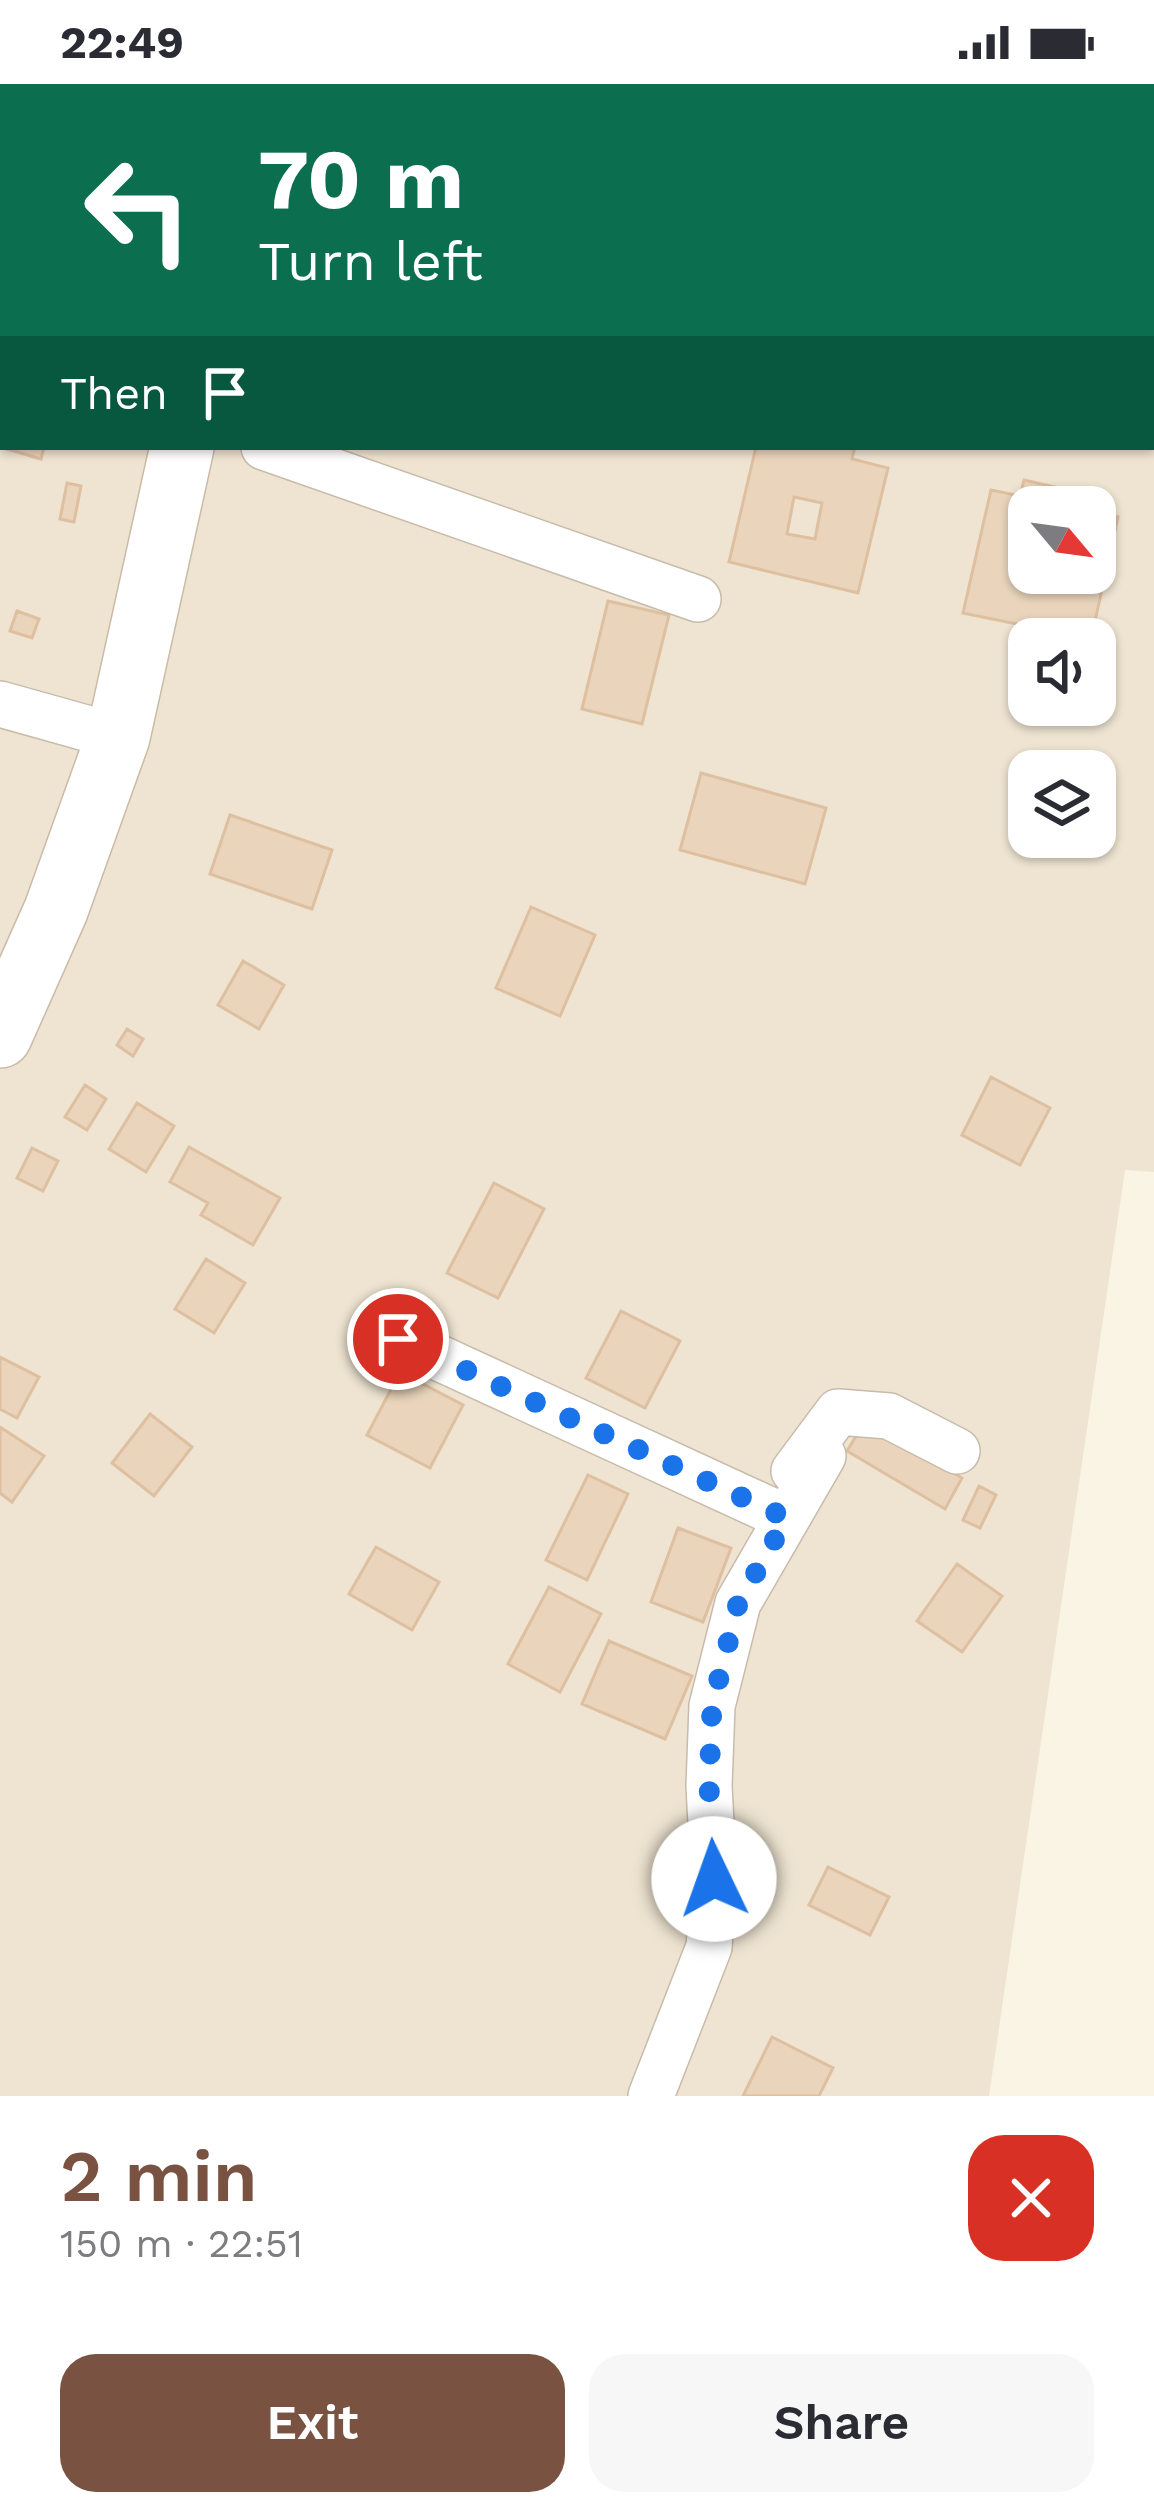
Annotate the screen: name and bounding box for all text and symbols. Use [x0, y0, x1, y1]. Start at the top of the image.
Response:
text: 22:49 [60, 16, 184, 69]
text: 70 m [258, 130, 464, 228]
icon: left [60, 132, 216, 288]
text: Turn left [258, 230, 483, 293]
icon: arrive [192, 360, 258, 426]
text: Then [60, 367, 168, 420]
north arrow [1008, 486, 1116, 594]
map controls [1008, 486, 1116, 858]
button: sound [1008, 618, 1116, 726]
button: layers [1008, 750, 1116, 858]
pin [347, 1288, 449, 1390]
icon: arrive [365, 1306, 431, 1372]
position arrow [651, 1816, 777, 1942]
text: 2 min [60, 2134, 258, 2218]
button: close [968, 2135, 1094, 2261]
text: 150 m · 22:51 [60, 2221, 303, 2266]
button: Exit [60, 2354, 565, 2492]
button: Share [589, 2354, 1094, 2492]

